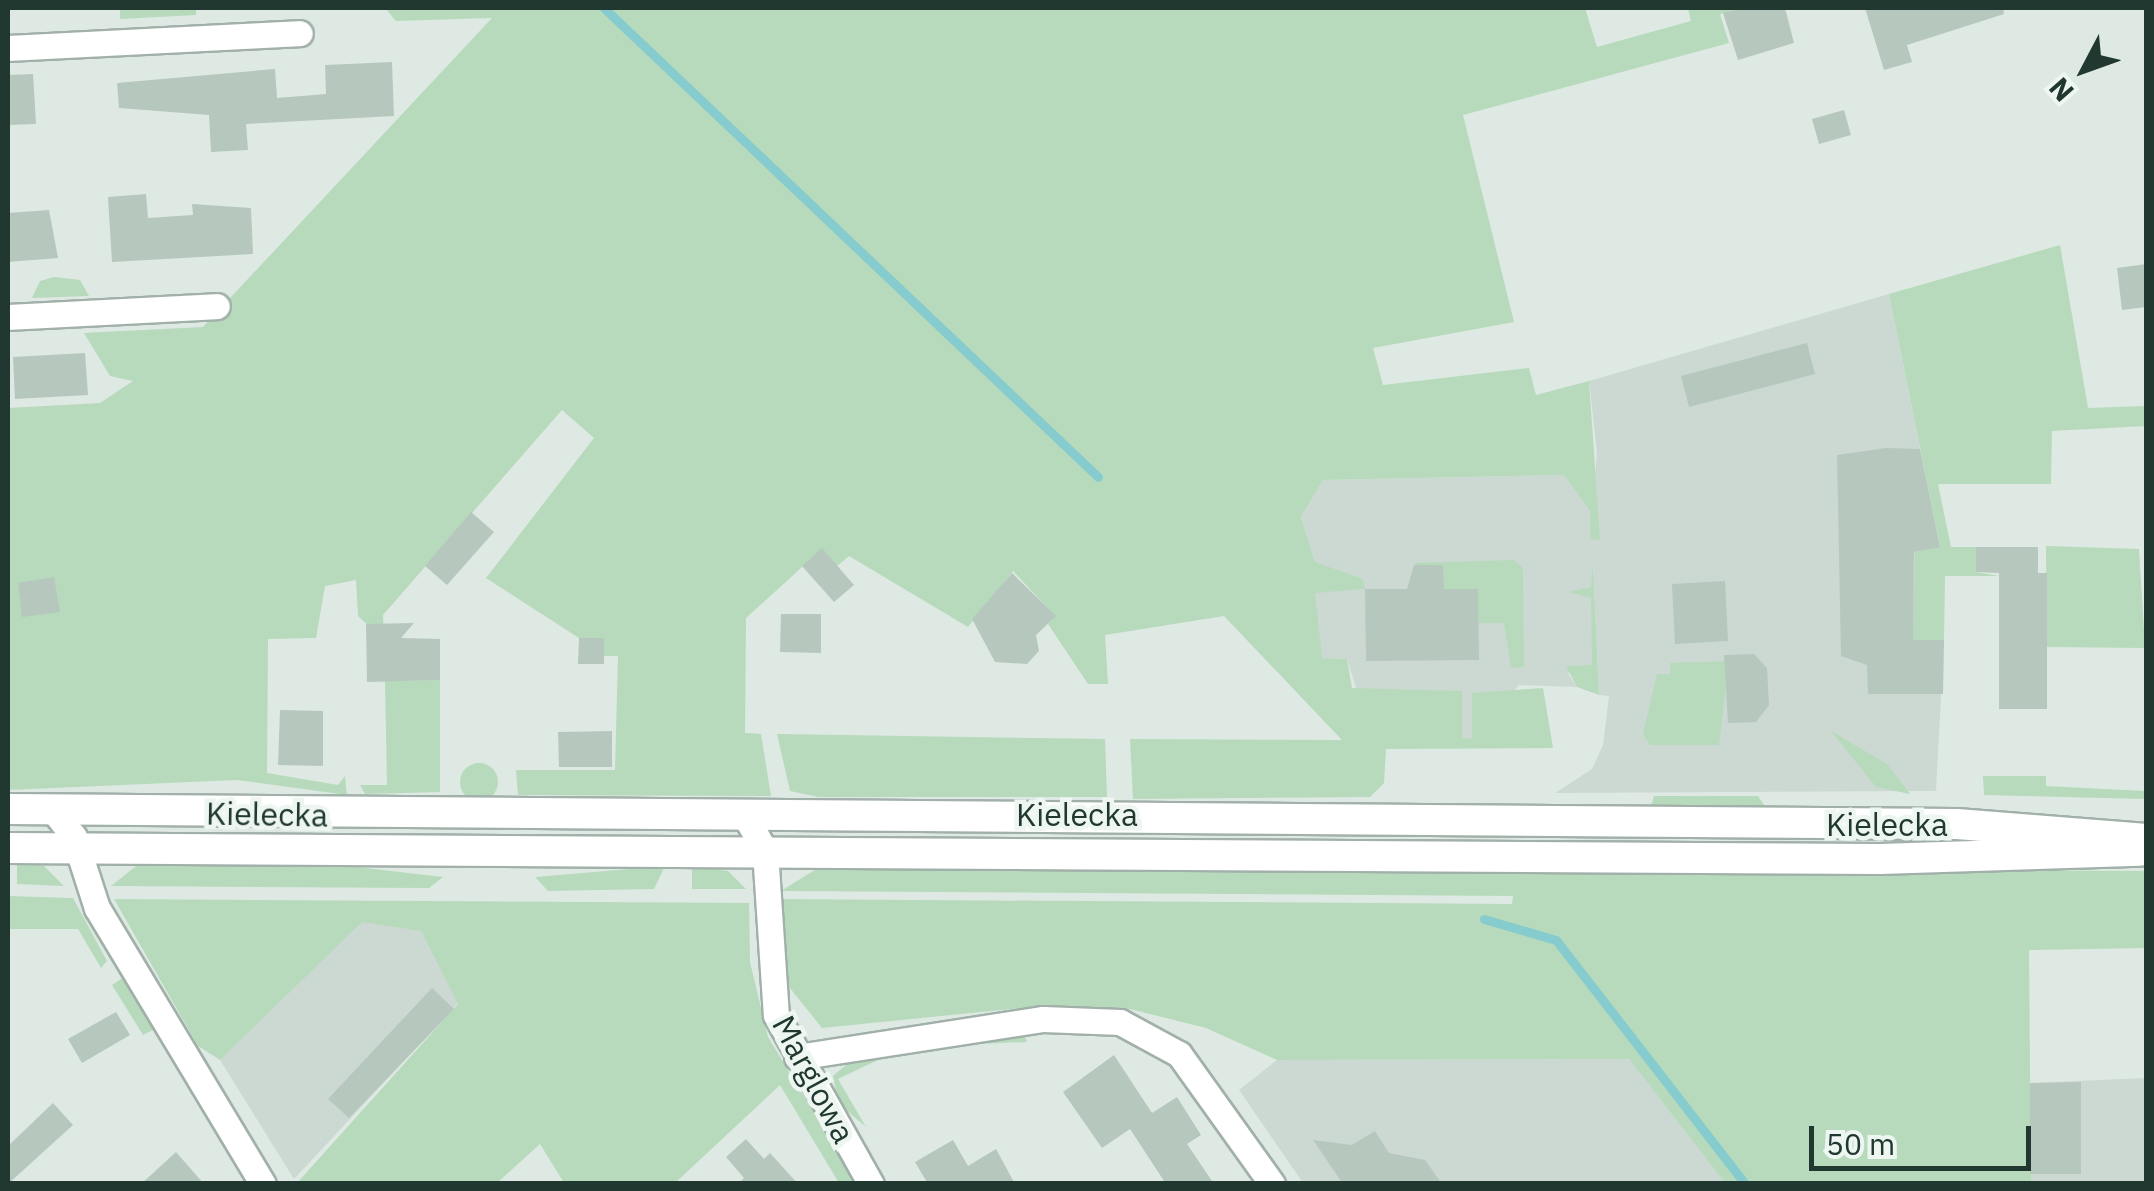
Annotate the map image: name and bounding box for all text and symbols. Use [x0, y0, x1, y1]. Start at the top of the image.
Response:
north arrow [2034, 20, 2134, 120]
text: N [2040, 70, 2082, 110]
street label: Kielecka [206, 794, 328, 834]
street label: Kielecka [1016, 795, 1138, 833]
street label: Kielecka [1826, 805, 1948, 843]
street label: Marglowa [764, 1009, 864, 1149]
scale bar [1814, 1106, 2036, 1168]
text: 50 m [1826, 1124, 1895, 1163]

